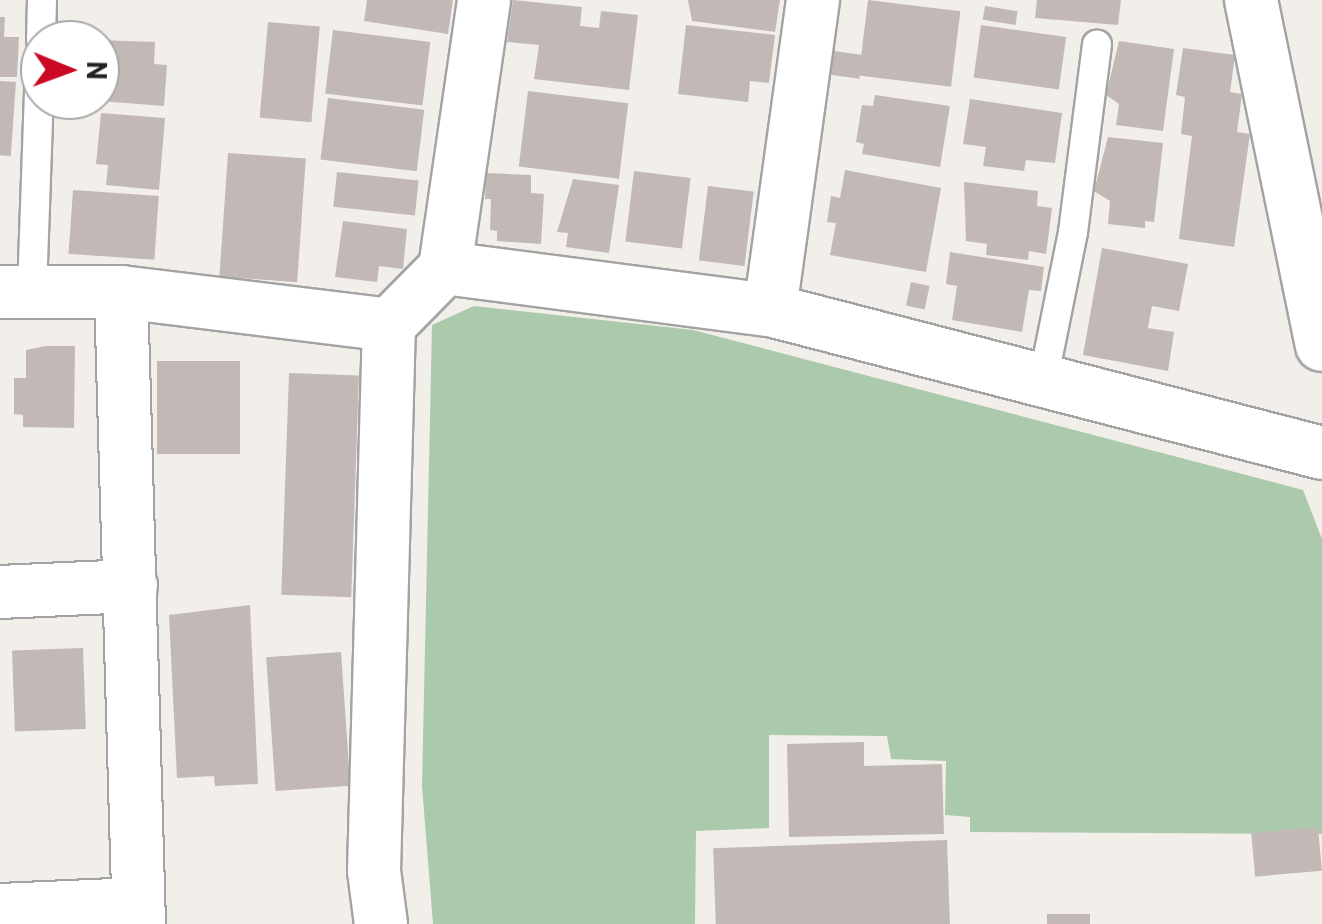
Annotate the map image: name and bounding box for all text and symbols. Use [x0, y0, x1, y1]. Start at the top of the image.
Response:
north arrow [20, 20, 120, 120]
text: N [81, 61, 115, 80]

